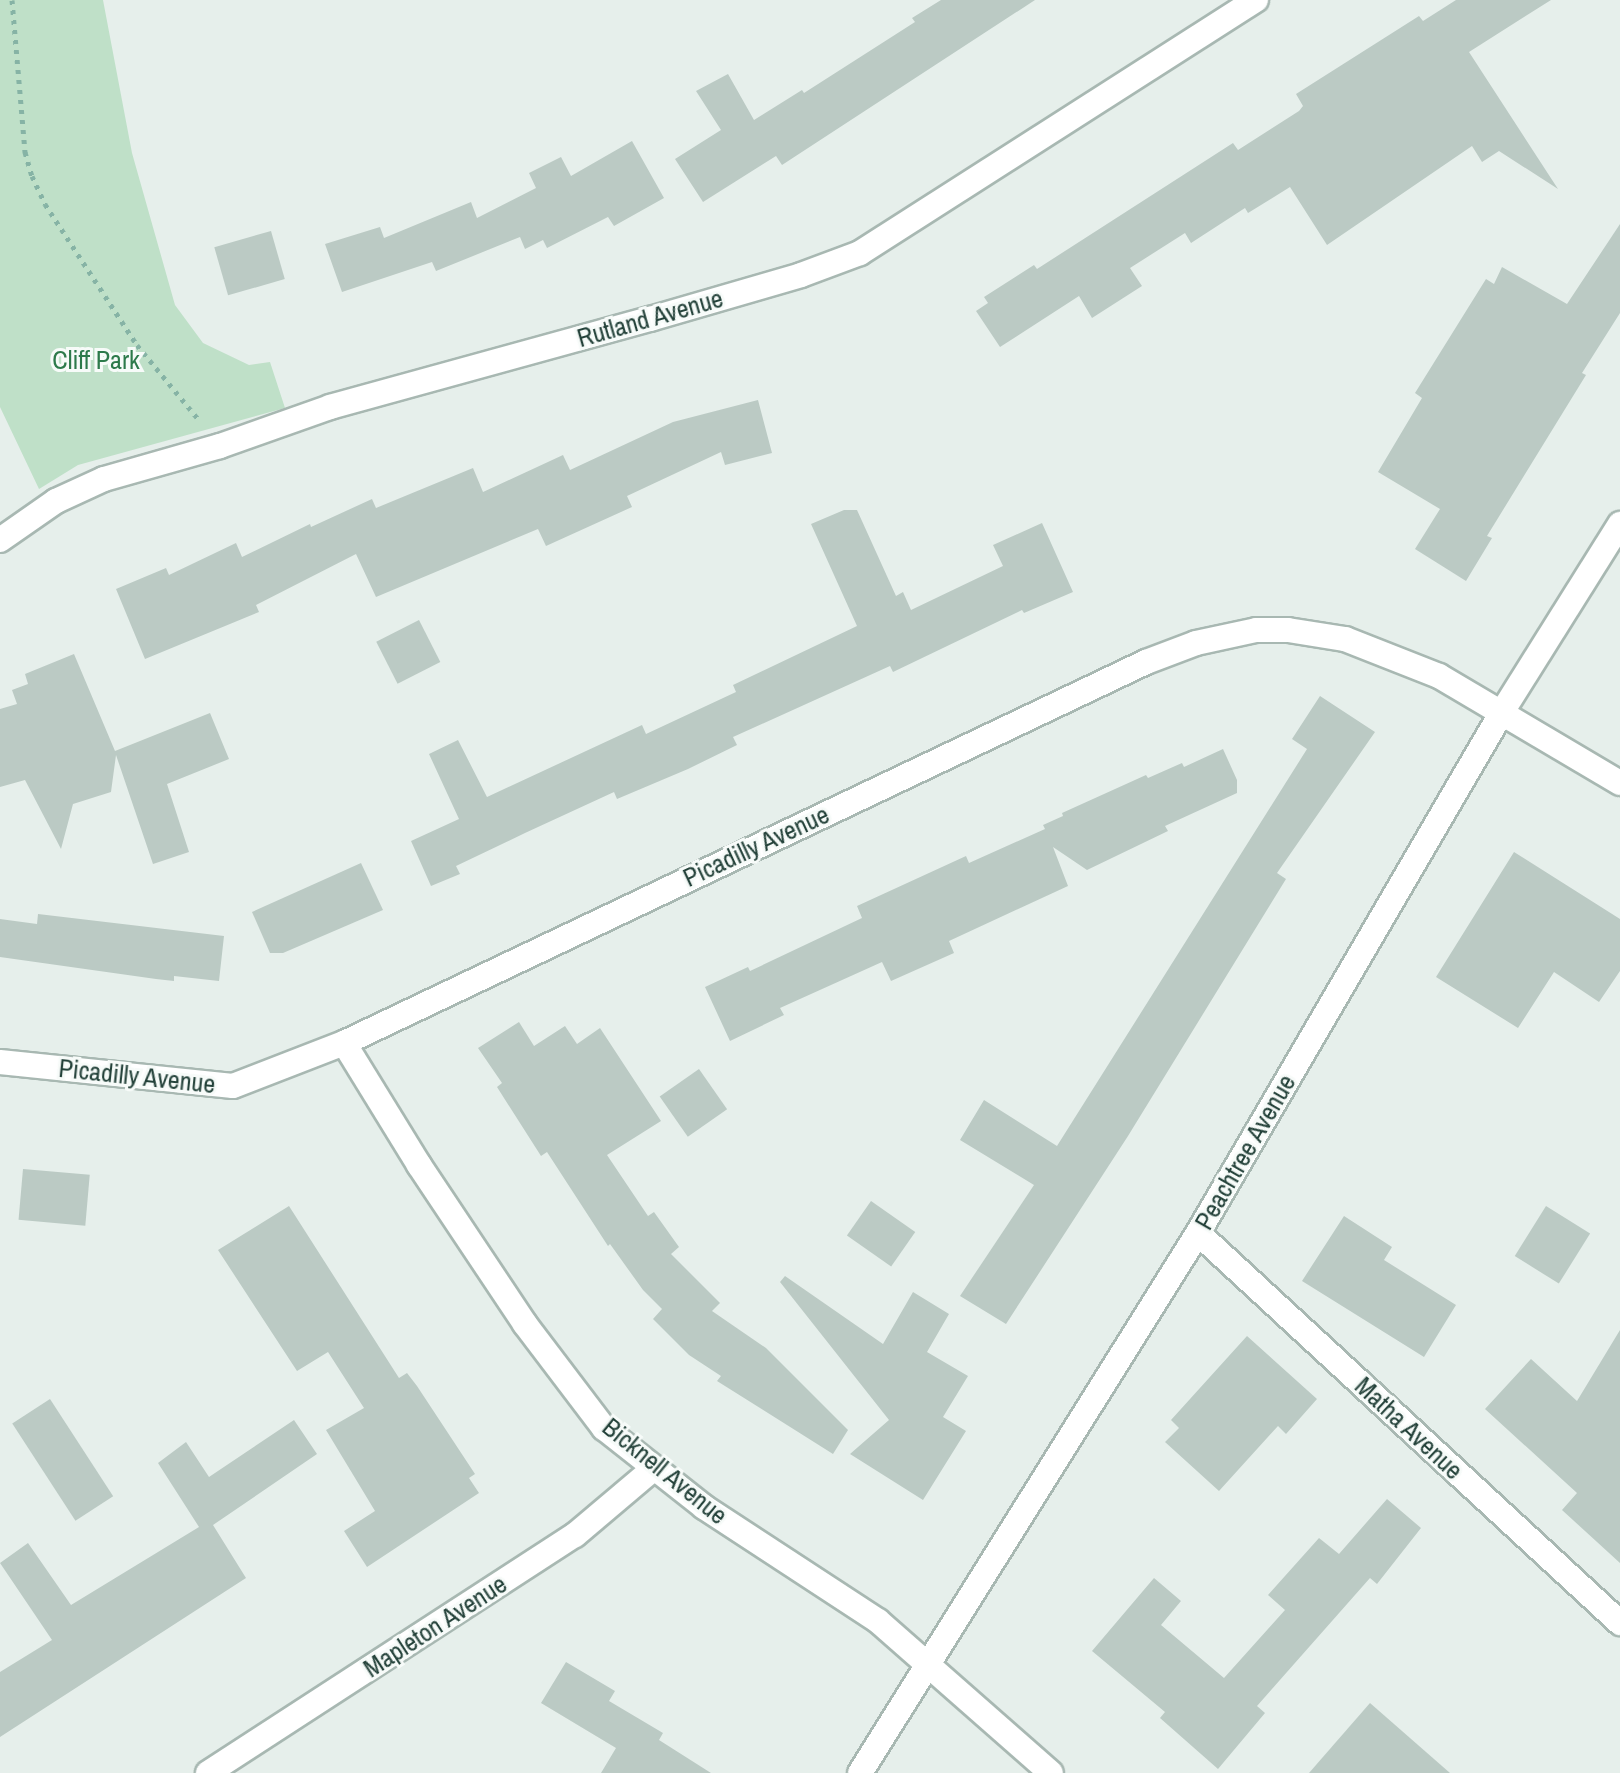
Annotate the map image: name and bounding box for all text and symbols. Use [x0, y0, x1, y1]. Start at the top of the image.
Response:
street label: Rutland Avenue [573, 282, 727, 354]
park label: Cliff Park [52, 344, 140, 376]
street label: Picadilly Avenue [678, 798, 834, 894]
street label: Picadilly Avenue [57, 1052, 217, 1100]
street label: Peachtree Avenue [1188, 1068, 1302, 1236]
street label: Matha Avenue [1348, 1370, 1470, 1486]
street label: Bicknell Avenue [596, 1411, 734, 1531]
street label: Mapleton Avenue [357, 1568, 513, 1684]

